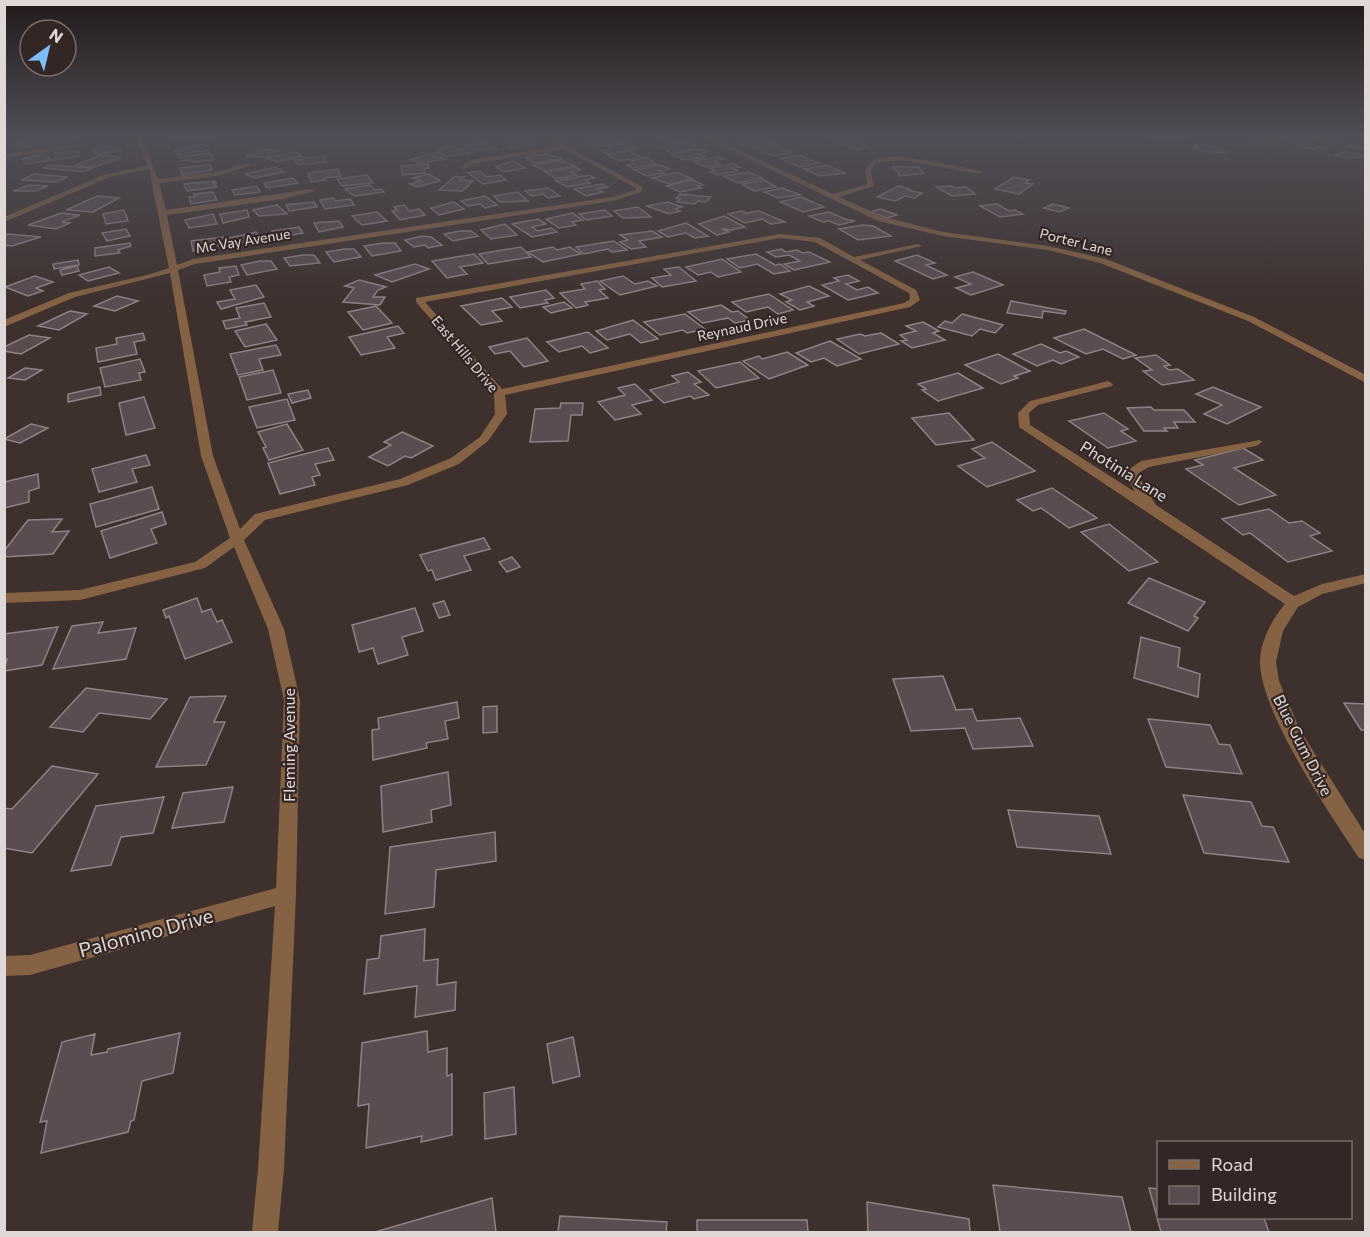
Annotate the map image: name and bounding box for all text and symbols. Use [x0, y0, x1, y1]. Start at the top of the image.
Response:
north arrow [18, 18, 78, 78]
text: N [46, 24, 67, 46]
street label: Porter Lane [1038, 224, 1114, 259]
street label: Mc Vay Avenue [194, 225, 291, 256]
street label: Reynaud Drive [696, 309, 788, 344]
street label: East Hills Drive [429, 312, 502, 395]
street label: Photinia Lane [1077, 436, 1171, 505]
street label: Fleming Avenue [279, 688, 298, 802]
street label: Blue Gum Drive [1270, 691, 1337, 799]
street label: Palomino Drive [76, 903, 216, 962]
legend [1157, 1141, 1352, 1219]
text: Road [1211, 1153, 1253, 1175]
text: Building [1211, 1183, 1277, 1205]

